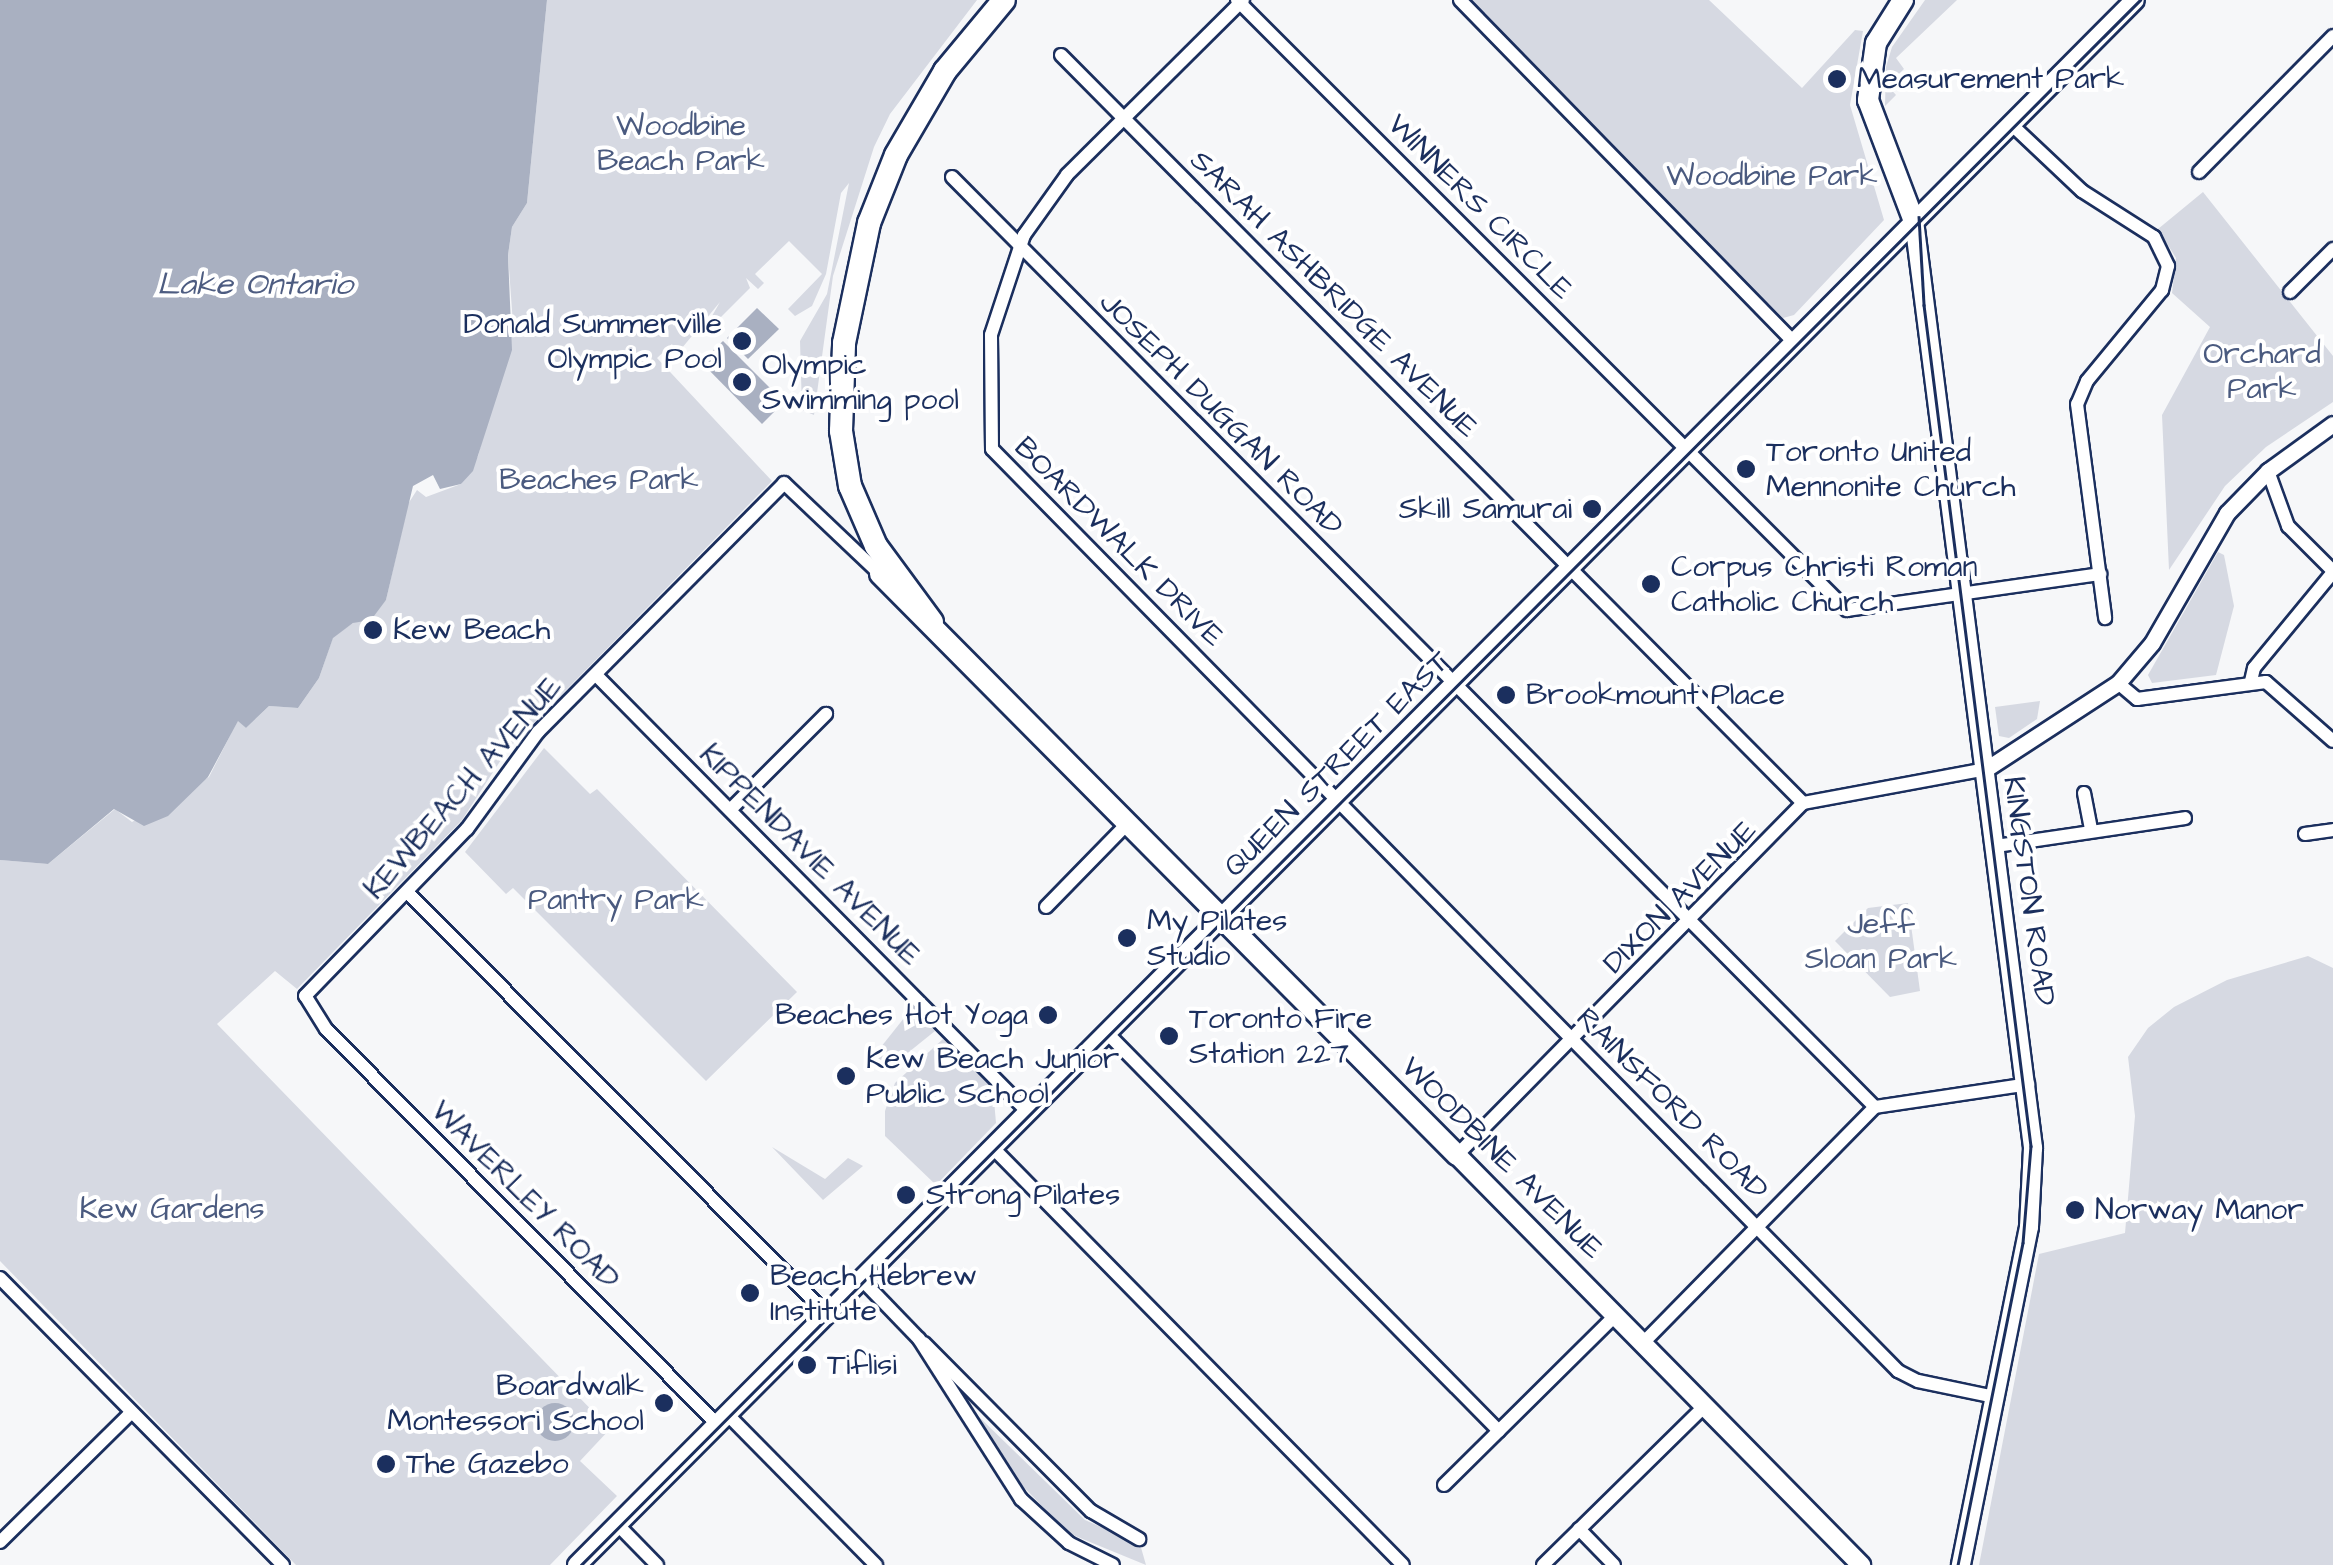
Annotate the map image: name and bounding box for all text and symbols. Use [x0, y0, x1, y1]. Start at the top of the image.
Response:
place label: Measurement Park [1857, 61, 2124, 97]
marker: Measurement Park [1826, 68, 1848, 90]
street label: WINNERS CIRCLE [1380, 107, 1580, 307]
park label: Woodbine Beach Park [597, 108, 765, 178]
street label: SARAH ASHBRIDGE AVENUE [1183, 143, 1485, 445]
park label: Woodbine Park [1666, 158, 1878, 194]
water label: Lake Ontario [157, 266, 353, 304]
street label: JOSEPH DUGGAN ROAD [1091, 284, 1351, 544]
place label: Donald Summerville Olympic Pool [464, 306, 722, 376]
marker: Donald Summerville Olympic Pool [731, 330, 753, 352]
park label: Orchard Park [2203, 336, 2321, 406]
place label: Olympic Swimming pool [762, 347, 959, 418]
marker: Olympic Swimming pool [731, 371, 753, 393]
street label: BOARDWALK DRIVE [1007, 430, 1231, 654]
place label: Toronto United Mennonite Church [1766, 434, 2016, 504]
marker: Toronto United Mennonite Church [1735, 458, 1757, 480]
park label: Beaches Park [499, 462, 699, 498]
place label: Skill Samurai [1399, 491, 1572, 527]
marker: Skill Samurai [1581, 498, 1603, 520]
place label: Corpus Christi Roman Catholic Church [1671, 549, 1977, 620]
marker: Corpus Christi Roman Catholic Church [1640, 573, 1662, 595]
place label: Kew Beach [393, 612, 550, 648]
marker: Kew Beach [362, 619, 384, 641]
street label: QUEEN STREET EAST [1216, 643, 1458, 885]
street label: KEWBEACH AVENUE [357, 669, 569, 907]
place label: Brookmount Place [1526, 677, 1785, 713]
marker: Brookmount Place [1495, 684, 1517, 706]
street label: KIPPENDAVIE AVENUE [692, 737, 928, 973]
street label: KINGSTON ROAD [1995, 774, 2063, 1008]
street label: DIXON AVENUE [1596, 813, 1764, 981]
park label: Pantry Park [528, 882, 704, 918]
place label: My Pilates Studio [1147, 903, 1287, 974]
park label: Jeff Sloan Park [1805, 906, 1957, 976]
marker: My Pilates Studio [1116, 927, 1138, 949]
place label: Beaches Hot Yoga [775, 997, 1028, 1033]
street label: RAINSFORD ROAD [1568, 1000, 1776, 1208]
place label: Toronto Fire Station 227 [1189, 1001, 1372, 1072]
marker: Beaches Hot Yoga [1037, 1004, 1059, 1026]
marker: Toronto Fire Station 227 [1158, 1025, 1180, 1047]
place label: Kew Beach Junior Public School [866, 1041, 1119, 1112]
street label: WOODBINE AVENUE [1393, 1049, 1611, 1267]
marker: Kew Beach Junior Public School [835, 1065, 857, 1087]
street label: WAVERLEY ROAD [423, 1093, 627, 1297]
place label: Strong Pilates [926, 1177, 1120, 1213]
marker: Strong Pilates [895, 1184, 917, 1206]
park label: Kew Gardens [80, 1191, 264, 1227]
place label: Norway Manor [2095, 1192, 2304, 1228]
marker: Norway Manor [2064, 1199, 2086, 1221]
place label: Beach Hebrew Institute [770, 1258, 977, 1328]
marker: Beach Hebrew Institute [739, 1282, 761, 1304]
place label: Tiflisi [827, 1347, 897, 1383]
marker: Tiflisi [796, 1354, 818, 1376]
place label: Boardwalk Montessori School [387, 1368, 644, 1438]
marker: Boardwalk Montessori School [653, 1392, 675, 1414]
place label: The Gazebo [406, 1446, 569, 1482]
marker: The Gazebo [375, 1453, 397, 1475]

